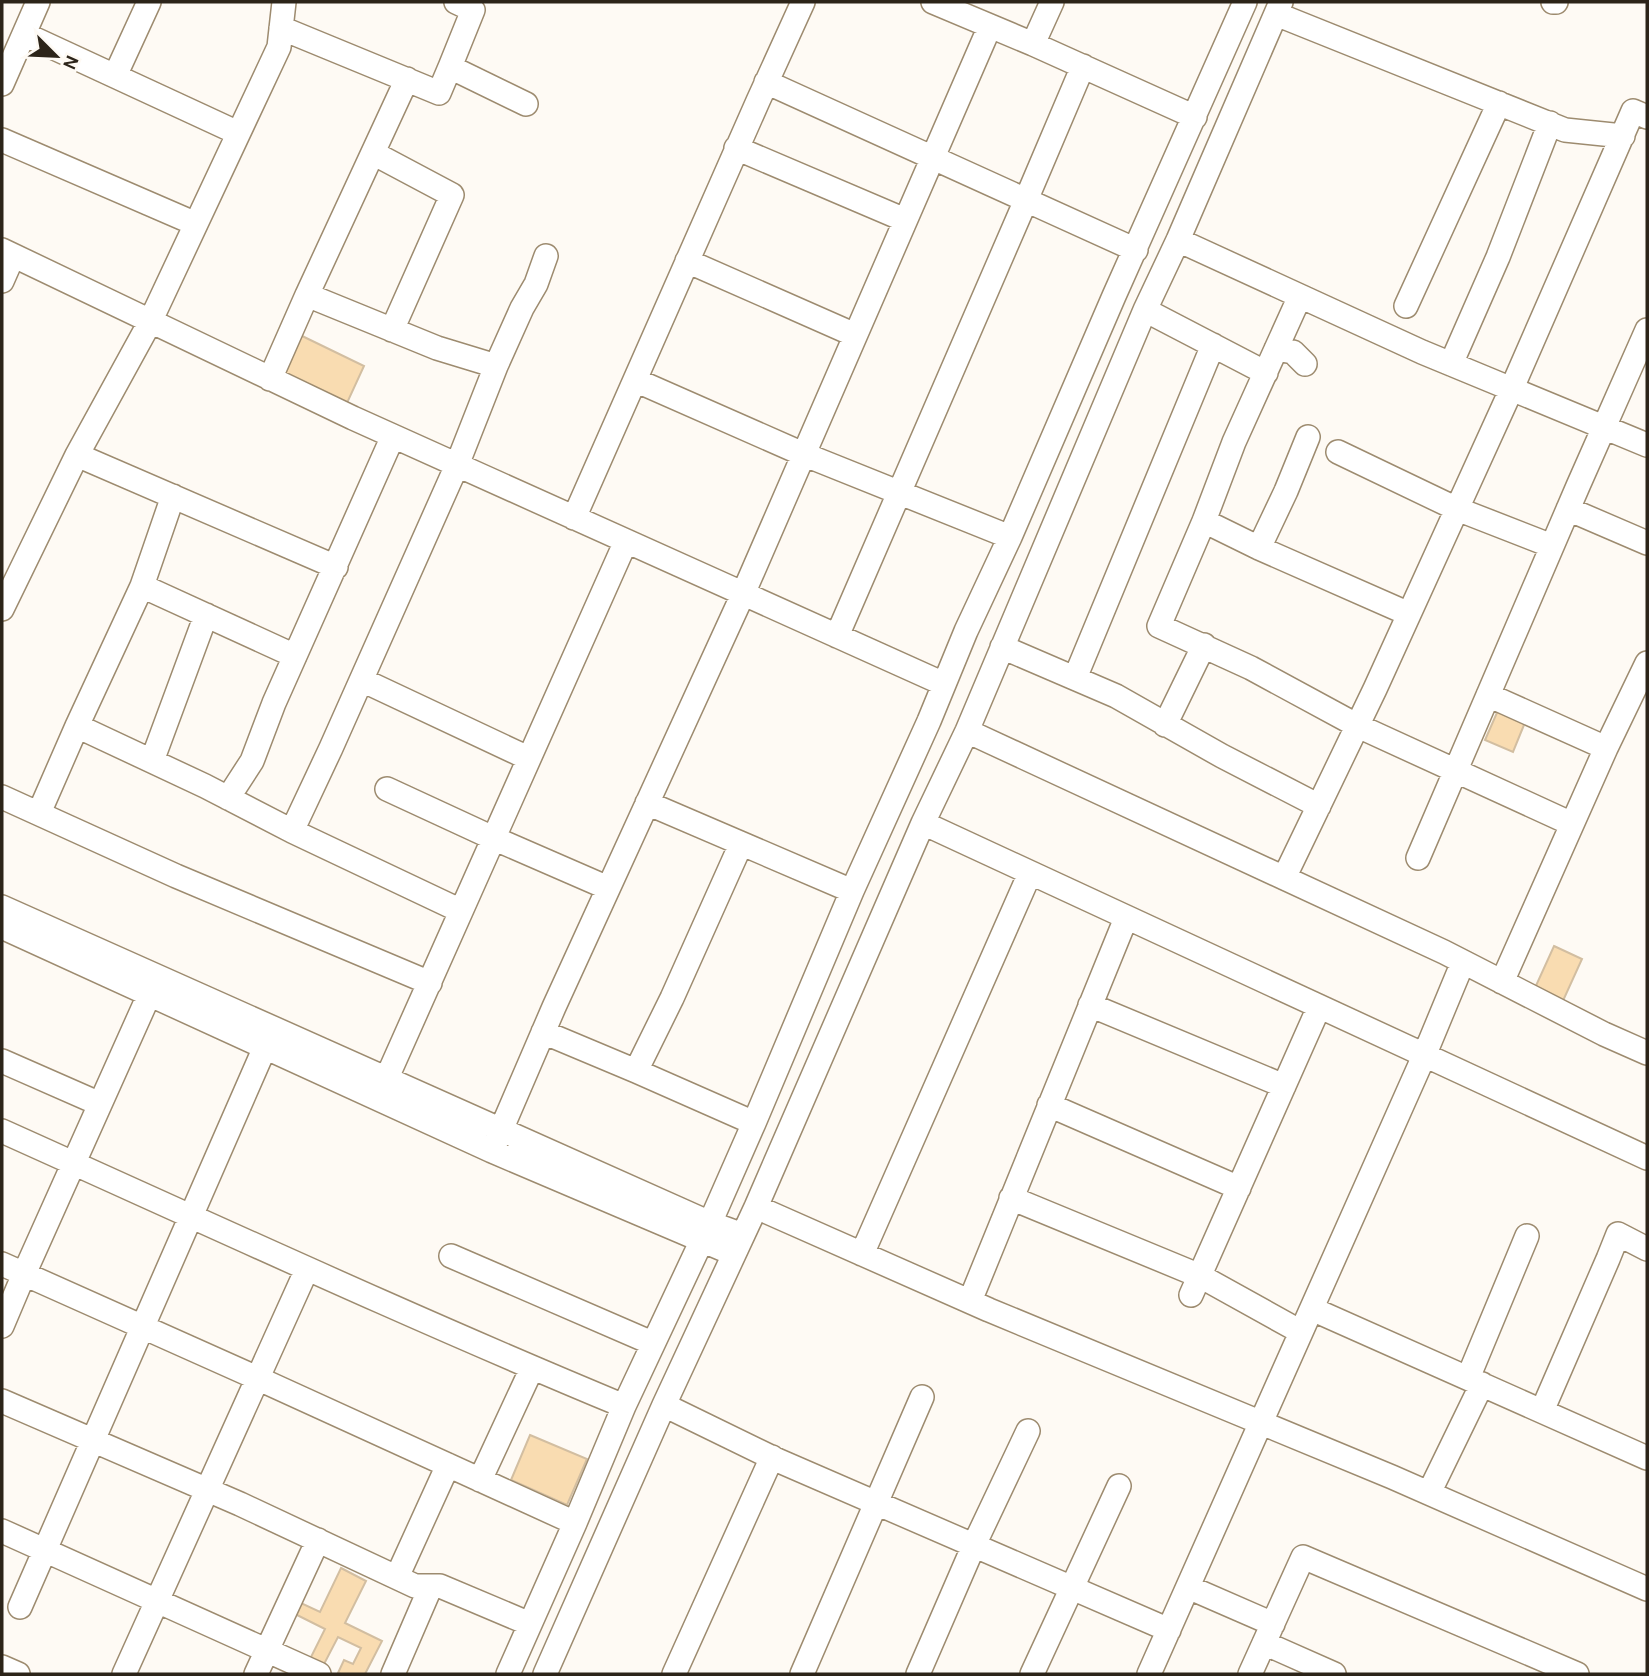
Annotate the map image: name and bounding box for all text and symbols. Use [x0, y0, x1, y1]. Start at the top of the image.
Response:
north arrow [21, 21, 91, 91]
text: N [58, 52, 83, 73]

